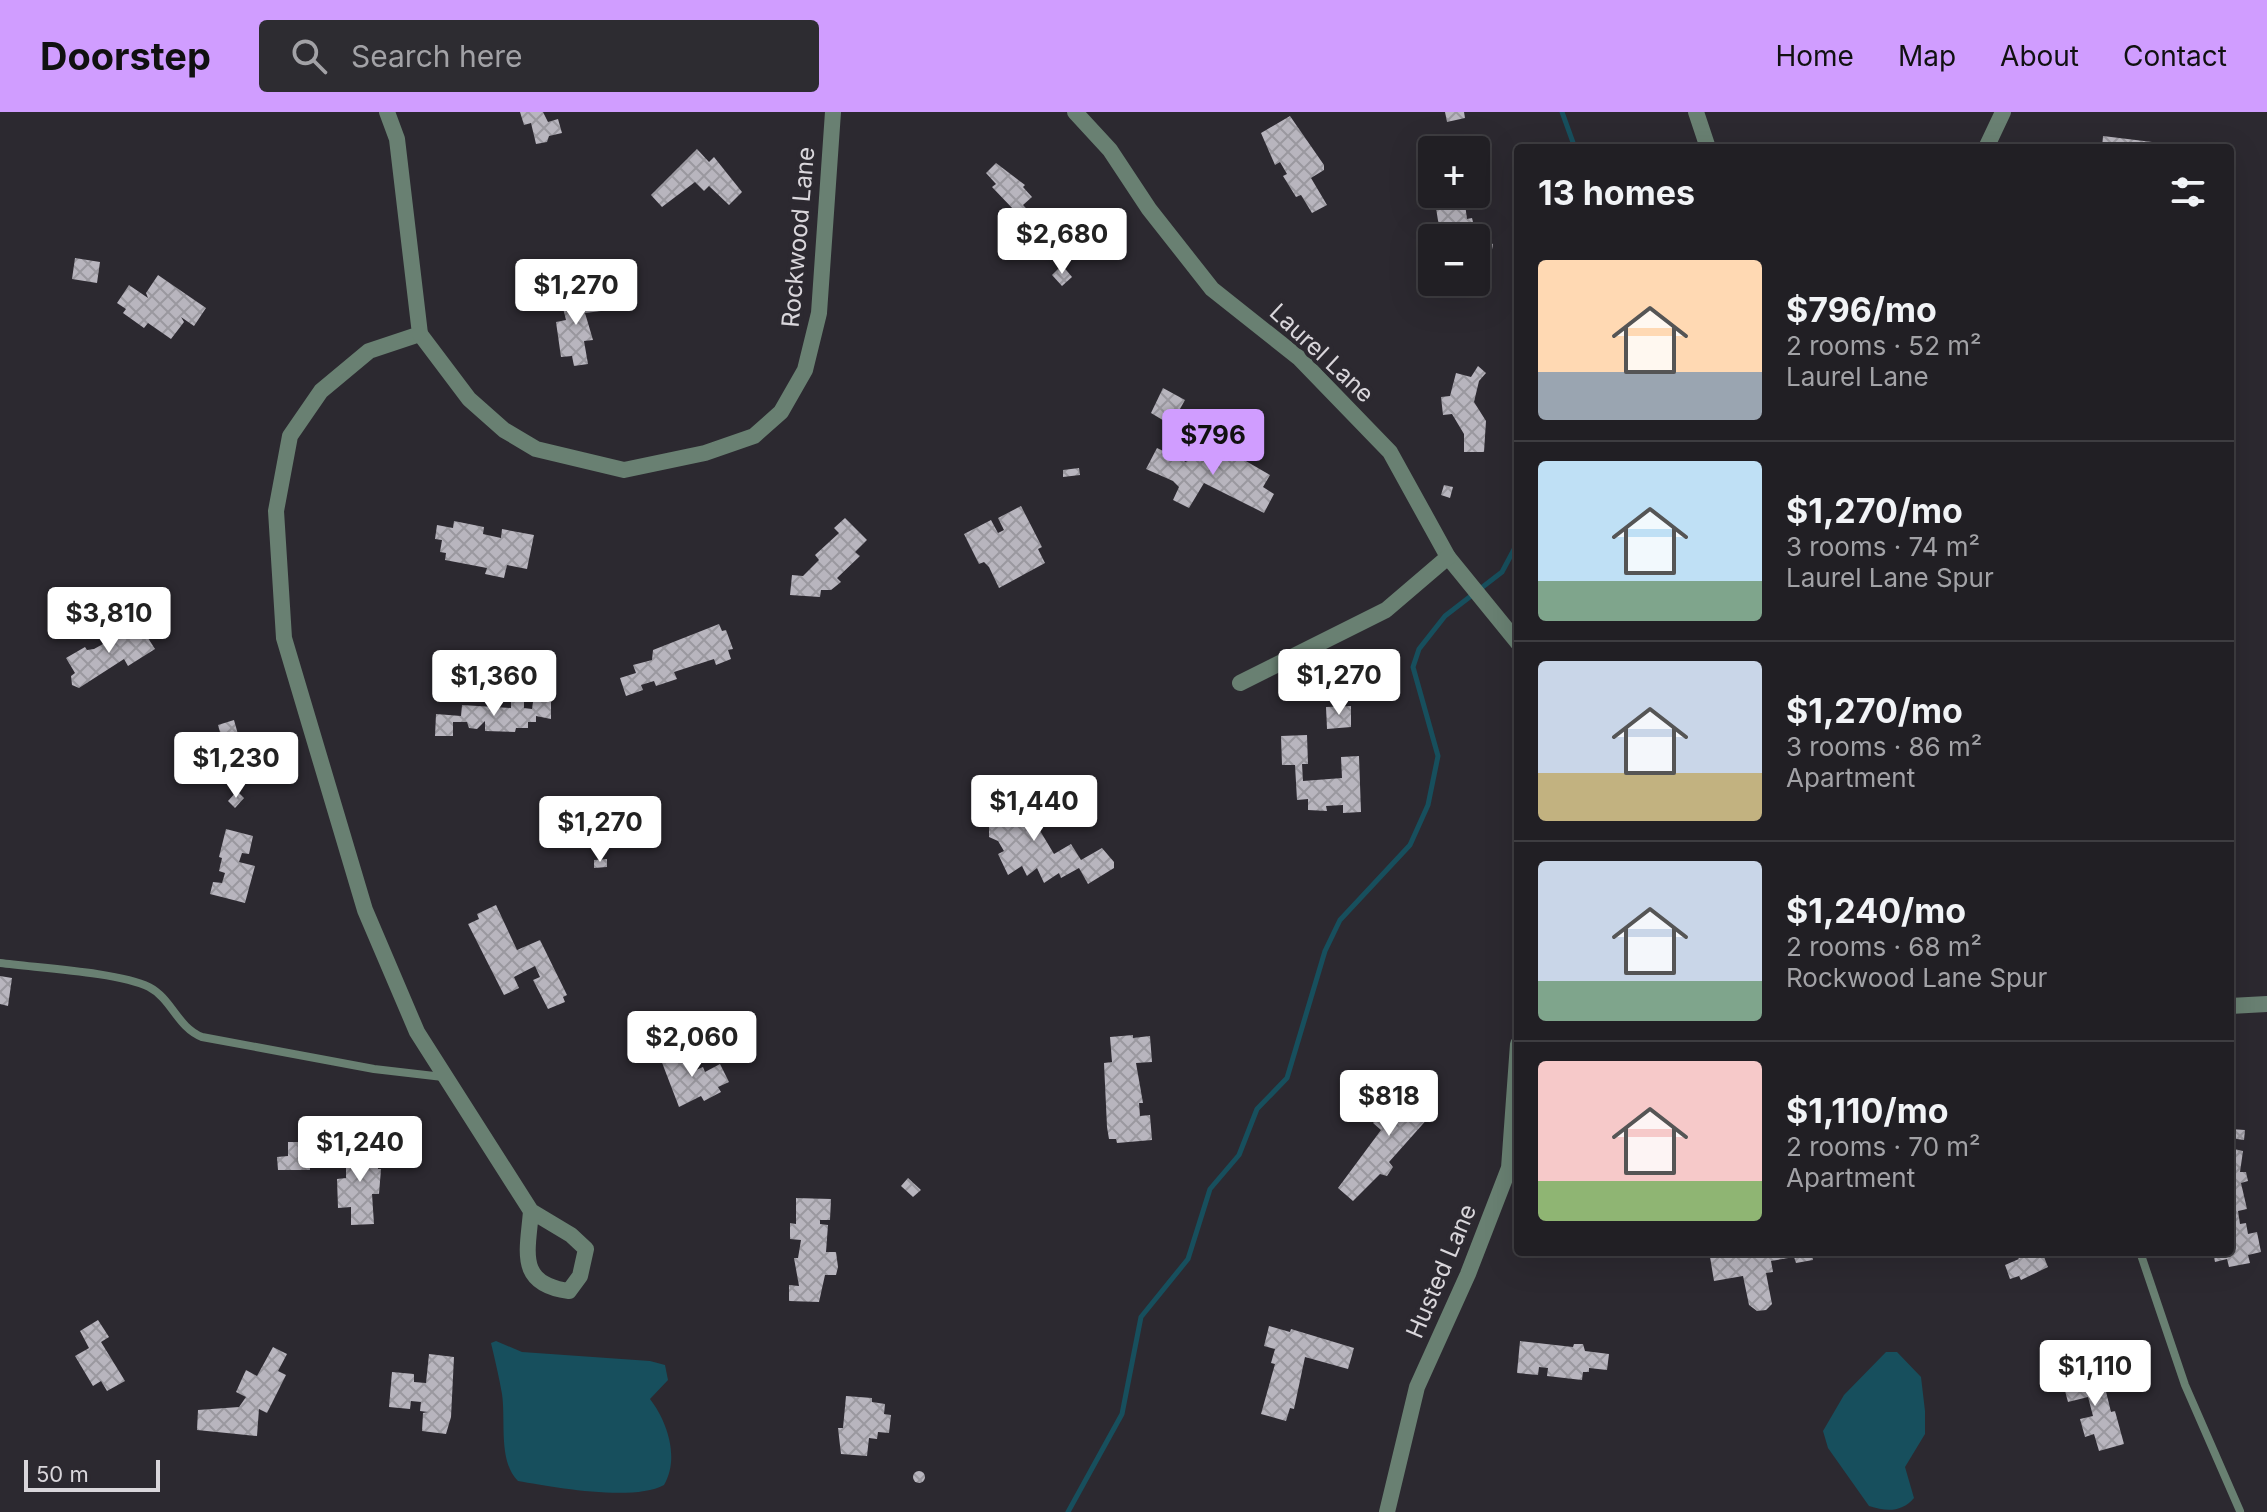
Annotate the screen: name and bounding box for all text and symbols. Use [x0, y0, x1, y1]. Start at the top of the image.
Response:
search box [259, 20, 819, 92]
text: Doorstep [40, 33, 211, 79]
icon: search [287, 34, 331, 78]
text: Search here [351, 38, 522, 74]
text: Home [1775, 39, 1854, 73]
text: Map [1898, 39, 1956, 73]
text: About [2000, 39, 2079, 73]
text: Contact [2123, 39, 2227, 73]
map controls [1418, 136, 1490, 296]
button: + [1418, 136, 1490, 208]
street label: Rockwood Lane [776, 146, 820, 328]
icon: filters [2166, 170, 2210, 214]
text: 13 homes [1538, 172, 1695, 213]
pin: $2,680 [997, 208, 1127, 276]
text: $2,680 [1016, 218, 1108, 249]
button: − [1418, 224, 1490, 296]
pin: $1,270 [511, 259, 641, 327]
text: $1,270 [533, 269, 619, 300]
text: $796/mo [1786, 289, 1937, 330]
icon: home [1602, 292, 1698, 388]
street label: Laurel Lane [1264, 298, 1380, 408]
text: 2 rooms · 52 m² [1786, 330, 1982, 361]
text: Laurel Lane [1786, 361, 1929, 392]
pin: $796 [1166, 409, 1260, 477]
text: $796 [1180, 419, 1246, 450]
text: $1,270/mo [1786, 490, 1963, 531]
icon: home [1602, 493, 1698, 589]
text: 3 rooms · 74 m² [1786, 531, 1980, 562]
text: Laurel Lane Spur [1786, 562, 1994, 593]
pin: $3,810 [44, 587, 174, 655]
text: $3,810 [66, 597, 152, 628]
pin: $1,270 [1274, 649, 1404, 717]
pin: $1,360 [429, 650, 559, 718]
text: $1,270 [1296, 659, 1382, 690]
text: $1,360 [450, 660, 538, 691]
text: $1,270/mo [1786, 690, 1963, 731]
icon: home [1602, 693, 1698, 789]
text: 3 rooms · 86 m² [1786, 731, 1982, 762]
pin: $1,230 [171, 732, 301, 800]
text: $1,230 [192, 742, 280, 773]
text: Apartment [1786, 762, 1915, 793]
pin: $1,440 [969, 775, 1099, 843]
text: $1,440 [989, 785, 1079, 816]
pin: $1,270 [535, 796, 665, 864]
text: $1,270 [557, 806, 643, 837]
text: $1,240/mo [1786, 890, 1966, 931]
icon: home [1602, 893, 1698, 989]
text: 2 rooms · 68 m² [1786, 931, 1982, 962]
text: Rockwood Lane Spur [1786, 962, 2047, 993]
pin: $2,060 [627, 1011, 757, 1079]
text: $2,060 [645, 1021, 739, 1052]
pin: $818 [1342, 1070, 1436, 1138]
text: $818 [1358, 1080, 1420, 1111]
text: $1,110/mo [1786, 1090, 1949, 1131]
icon: home [1602, 1093, 1698, 1189]
pin: $1,240 [295, 1116, 425, 1184]
text: $1,240 [316, 1126, 404, 1157]
text: 2 rooms · 70 m² [1786, 1131, 1981, 1162]
text: Apartment [1786, 1162, 1915, 1193]
street label: Husted Lane [1400, 1200, 1482, 1342]
pin: $1,110 [2030, 1340, 2160, 1408]
text: $1,110 [2058, 1350, 2132, 1381]
scale bar [24, 1456, 160, 1492]
text: 50 m [36, 1461, 89, 1487]

